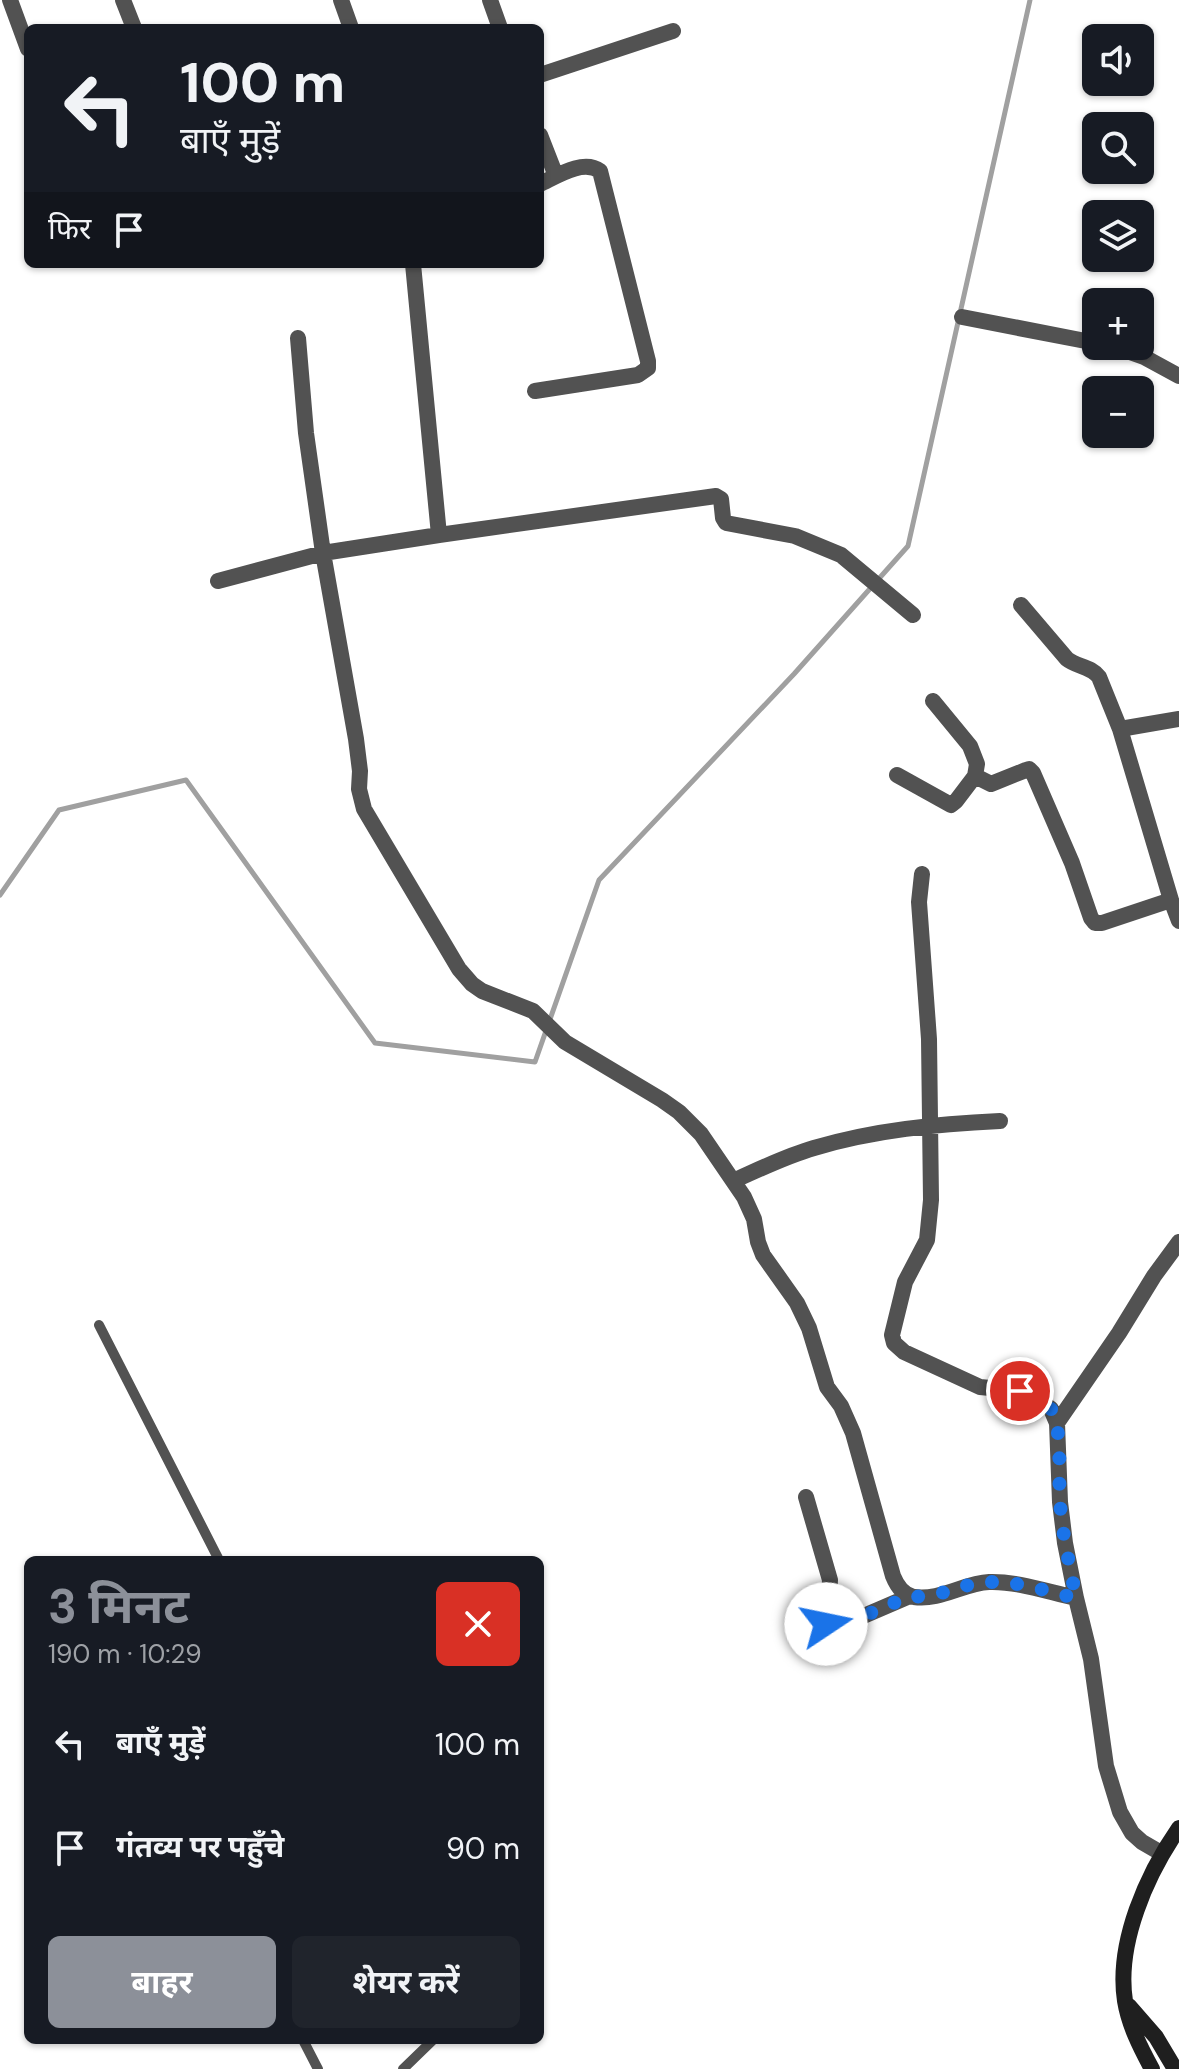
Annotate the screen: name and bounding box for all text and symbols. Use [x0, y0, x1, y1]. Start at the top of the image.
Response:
map controls [1082, 24, 1154, 448]
button: sound [1082, 24, 1154, 96]
text: 100 m [180, 46, 345, 119]
icon: left [48, 56, 152, 160]
button: search [1082, 112, 1154, 184]
text: बाएँ मुड़ें [180, 117, 280, 164]
button: layers [1082, 200, 1154, 272]
icon: arrive [107, 208, 151, 252]
text: फिर [48, 209, 91, 248]
button: + [1082, 288, 1154, 360]
button: − [1082, 376, 1154, 448]
pin [986, 1357, 1054, 1425]
icon: arrive [998, 1369, 1042, 1413]
text: 3 मिनट [48, 1575, 189, 1638]
button: close [436, 1582, 520, 1666]
position arrow [784, 1582, 868, 1666]
text: 190 m · 10:29 [48, 1637, 201, 1671]
icon: left [48, 1722, 92, 1766]
text: बाएँ मुड़ें [116, 1723, 205, 1762]
text: 100 m [435, 1725, 520, 1764]
icon: arrive [48, 1826, 92, 1870]
text: गंतव्य पर पहुँचे [116, 1827, 284, 1866]
text: 90 m [446, 1829, 520, 1868]
button: बाहर [48, 1936, 276, 2028]
button: शेयर करें [292, 1936, 520, 2028]

